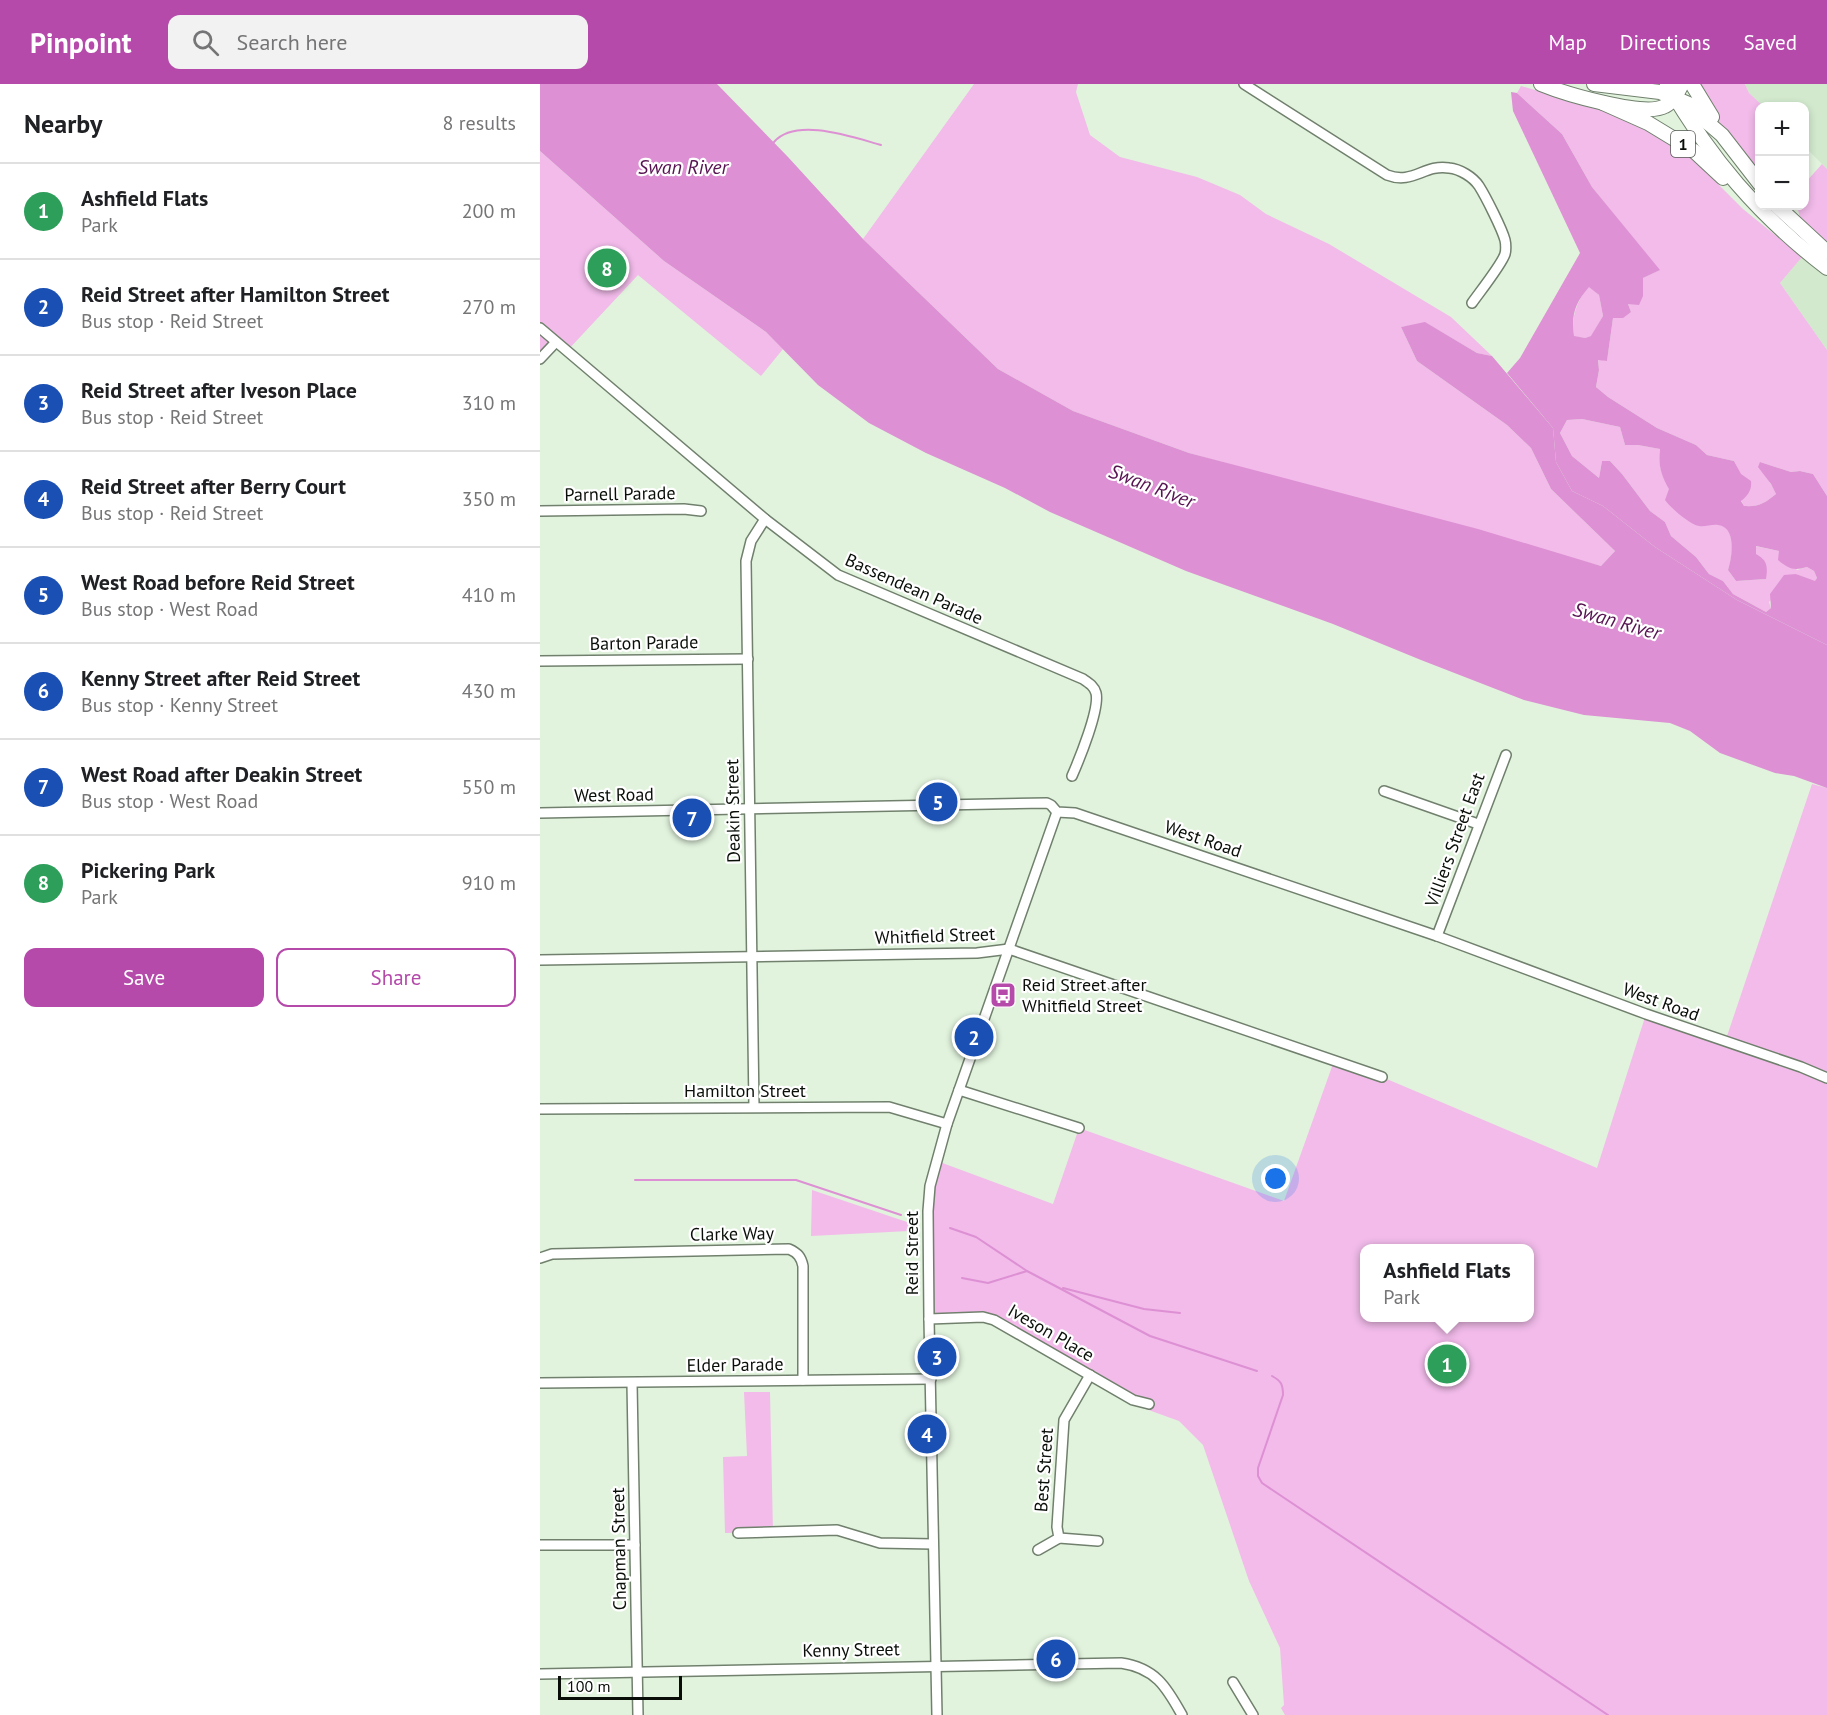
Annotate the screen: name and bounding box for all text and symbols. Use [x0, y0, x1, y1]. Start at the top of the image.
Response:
search box [168, 15, 588, 69]
text: Pinpoint [30, 24, 132, 61]
icon: search [189, 26, 222, 59]
text: Search here [237, 28, 347, 56]
text: Map [1548, 29, 1587, 56]
text: Directions [1620, 29, 1711, 56]
text: Saved [1744, 29, 1797, 56]
map controls [1755, 102, 1809, 210]
button: + [1755, 102, 1809, 156]
text: Nearby [24, 107, 102, 140]
text: 8 results [443, 110, 516, 136]
road number: 1 [1671, 131, 1695, 157]
water label: Swan River [638, 154, 729, 180]
button: − [1755, 156, 1809, 210]
text: Ashfield Flats [81, 184, 208, 212]
text: 1 [38, 198, 49, 224]
text: 200 m [462, 198, 516, 224]
text: Park [81, 212, 118, 238]
pin: 8 [588, 246, 626, 291]
text: Reid Street after Hamilton Street [81, 280, 389, 308]
text: 2 [38, 294, 49, 320]
text: 270 m [462, 294, 516, 320]
text: Bus stop · Reid Street [81, 308, 263, 334]
text: Reid Street after Iveson Place [81, 376, 357, 404]
text: 3 [38, 390, 49, 416]
text: 310 m [462, 390, 516, 416]
text: Bus stop · Reid Street [81, 404, 263, 430]
water label: Swan River [1105, 458, 1200, 515]
text: Reid Street after Berry Court [81, 472, 346, 500]
street label: Parnell Parade [564, 481, 676, 506]
text: 4 [38, 486, 49, 512]
text: 350 m [462, 486, 516, 512]
text: Bus stop · Reid Street [81, 500, 263, 526]
street label: Bassendean Parade [842, 548, 987, 629]
text: West Road before Reid Street [81, 568, 355, 596]
text: 5 [38, 582, 49, 608]
text: 410 m [462, 582, 516, 608]
text: Bus stop · West Road [81, 596, 258, 622]
water label: Swan River [1570, 596, 1665, 646]
street label: Barton Parade [590, 630, 698, 655]
text: Kenny Street after Reid Street [81, 664, 360, 692]
text: 6 [38, 678, 49, 704]
text: 430 m [462, 678, 516, 704]
text: Bus stop · Kenny Street [81, 692, 278, 718]
street label: Deakin Street [720, 759, 745, 863]
text: West Road after Deakin Street [81, 760, 362, 788]
street label: Villiers Street East [1419, 770, 1489, 911]
text: 7 [38, 774, 49, 800]
text: 550 m [462, 774, 516, 800]
pin: 5 [918, 780, 958, 824]
street label: West Road [574, 782, 654, 807]
text: Bus stop · West Road [81, 788, 258, 814]
pin: 7 [672, 796, 712, 840]
street label: West Road [1162, 815, 1245, 862]
text: Pickering Park [81, 856, 215, 884]
text: 8 [38, 870, 49, 896]
text: 910 m [462, 870, 516, 896]
text: Park [81, 884, 118, 910]
street label: Whitfield Street [874, 922, 995, 949]
button: Save [24, 948, 264, 1007]
button: Share [276, 948, 516, 1007]
place label: Reid Street after Whitfield Street [1022, 973, 1147, 1017]
street label: West Road [1620, 977, 1703, 1026]
bus stop icon: Reid Street after Whitfield Street [988, 980, 1018, 1010]
pin: 2 [954, 1014, 994, 1060]
street label: Hamilton Street [684, 1079, 806, 1102]
your location [1261, 1164, 1290, 1193]
street label: Reid Street [900, 1211, 923, 1295]
street label: Clarke Way [690, 1221, 775, 1246]
popup [1360, 1244, 1534, 1322]
text: Ashfield Flats [1383, 1256, 1511, 1284]
text: Park [1383, 1284, 1420, 1310]
street label: Iveson Place [1004, 1299, 1099, 1366]
pin: 3 [918, 1334, 956, 1380]
pin: 1 [1428, 1342, 1466, 1386]
street label: Elder Parade [686, 1352, 784, 1377]
pin: 4 [908, 1412, 946, 1456]
street label: Best Street [1029, 1427, 1058, 1513]
street label: Chapman Street [606, 1487, 631, 1611]
pin: 6 [1036, 1636, 1076, 1682]
street label: Kenny Street [802, 1637, 900, 1662]
scale bar [558, 1673, 682, 1700]
text: 100 m [567, 1676, 610, 1696]

